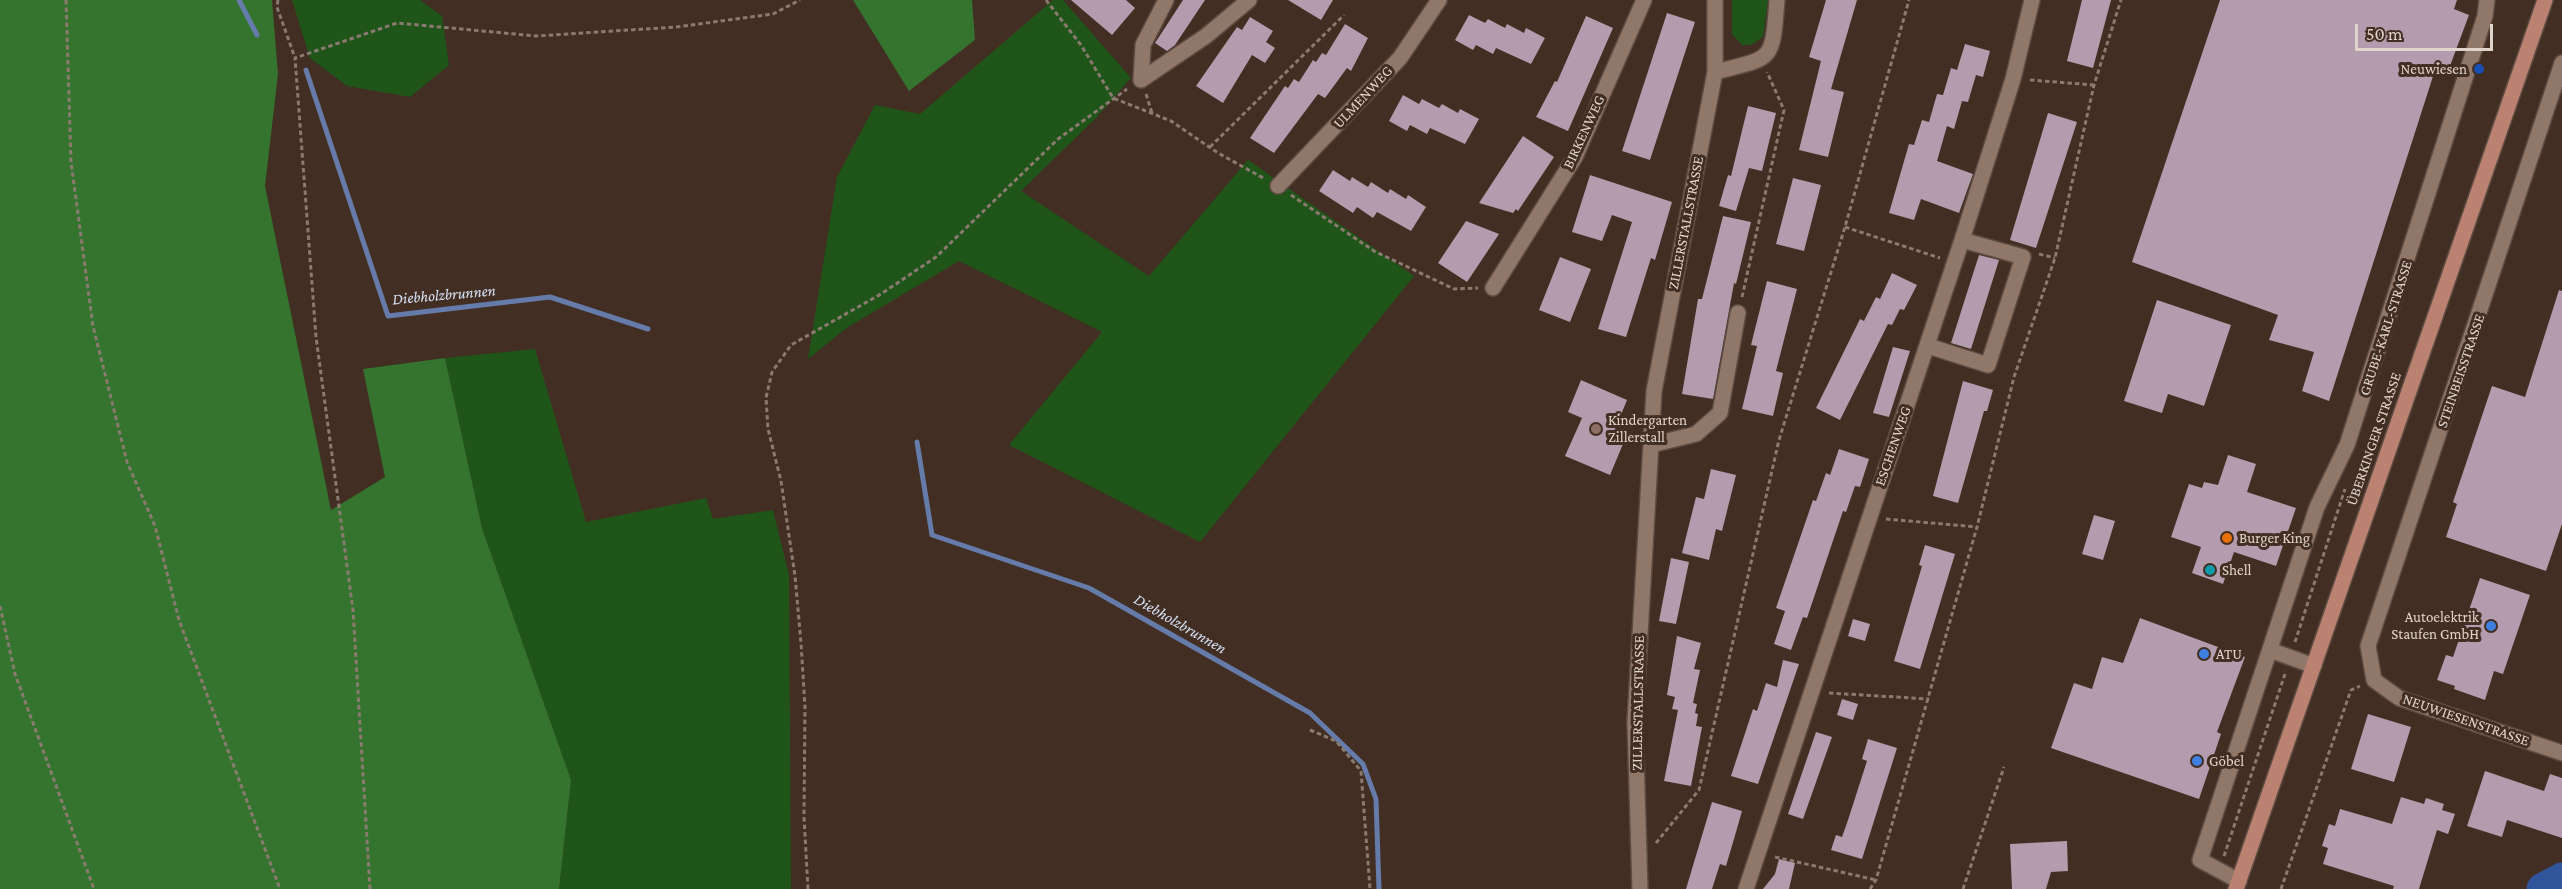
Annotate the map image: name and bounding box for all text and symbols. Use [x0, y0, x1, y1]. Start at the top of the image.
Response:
scale bar [2358, 12, 2496, 50]
text: 50 m [2366, 24, 2403, 44]
place label: Neuwiesen [2401, 60, 2467, 78]
street label: ULMENWEG [1329, 62, 1397, 132]
marker: Neuwiesen [2472, 62, 2486, 76]
street label: BIRKENWEG [1559, 92, 1609, 172]
street label: ZILLERSTALLSTRASSE [1664, 155, 1708, 291]
street label: GRUBE-KARL-STRASSE [2356, 258, 2416, 398]
water label: Diebholzbrunnen [391, 281, 497, 309]
street label: STEINBEISSTRASSE [2433, 312, 2489, 430]
street label: ÜBERKINGER STRASSE [2343, 370, 2405, 508]
street label: ESCHENWEG [1871, 404, 1915, 488]
place label: Kindergarten Zillerstall [1608, 411, 1687, 446]
marker: Kindergarten Zillerstall [1589, 422, 1603, 436]
place label: Burger King [2239, 529, 2310, 547]
marker: Burger King [2220, 531, 2234, 545]
place label: Shell [2222, 561, 2252, 579]
marker: Shell [2203, 563, 2217, 577]
water label: Diebholzbrunnen [1130, 590, 1230, 658]
place label: Autoelektrik Staufen GmbH [2391, 608, 2479, 643]
marker: Autoelektrik Staufen GmbH [2484, 619, 2498, 633]
street label: ZILLERSTALLSTRASSE [1628, 635, 1648, 771]
place label: ATU [2216, 645, 2242, 663]
marker: ATU [2197, 647, 2211, 661]
street label: NEUWIESENSTRASSE [2400, 690, 2532, 750]
place label: Göbel [2209, 752, 2244, 770]
marker: Göbel [2190, 754, 2204, 768]

